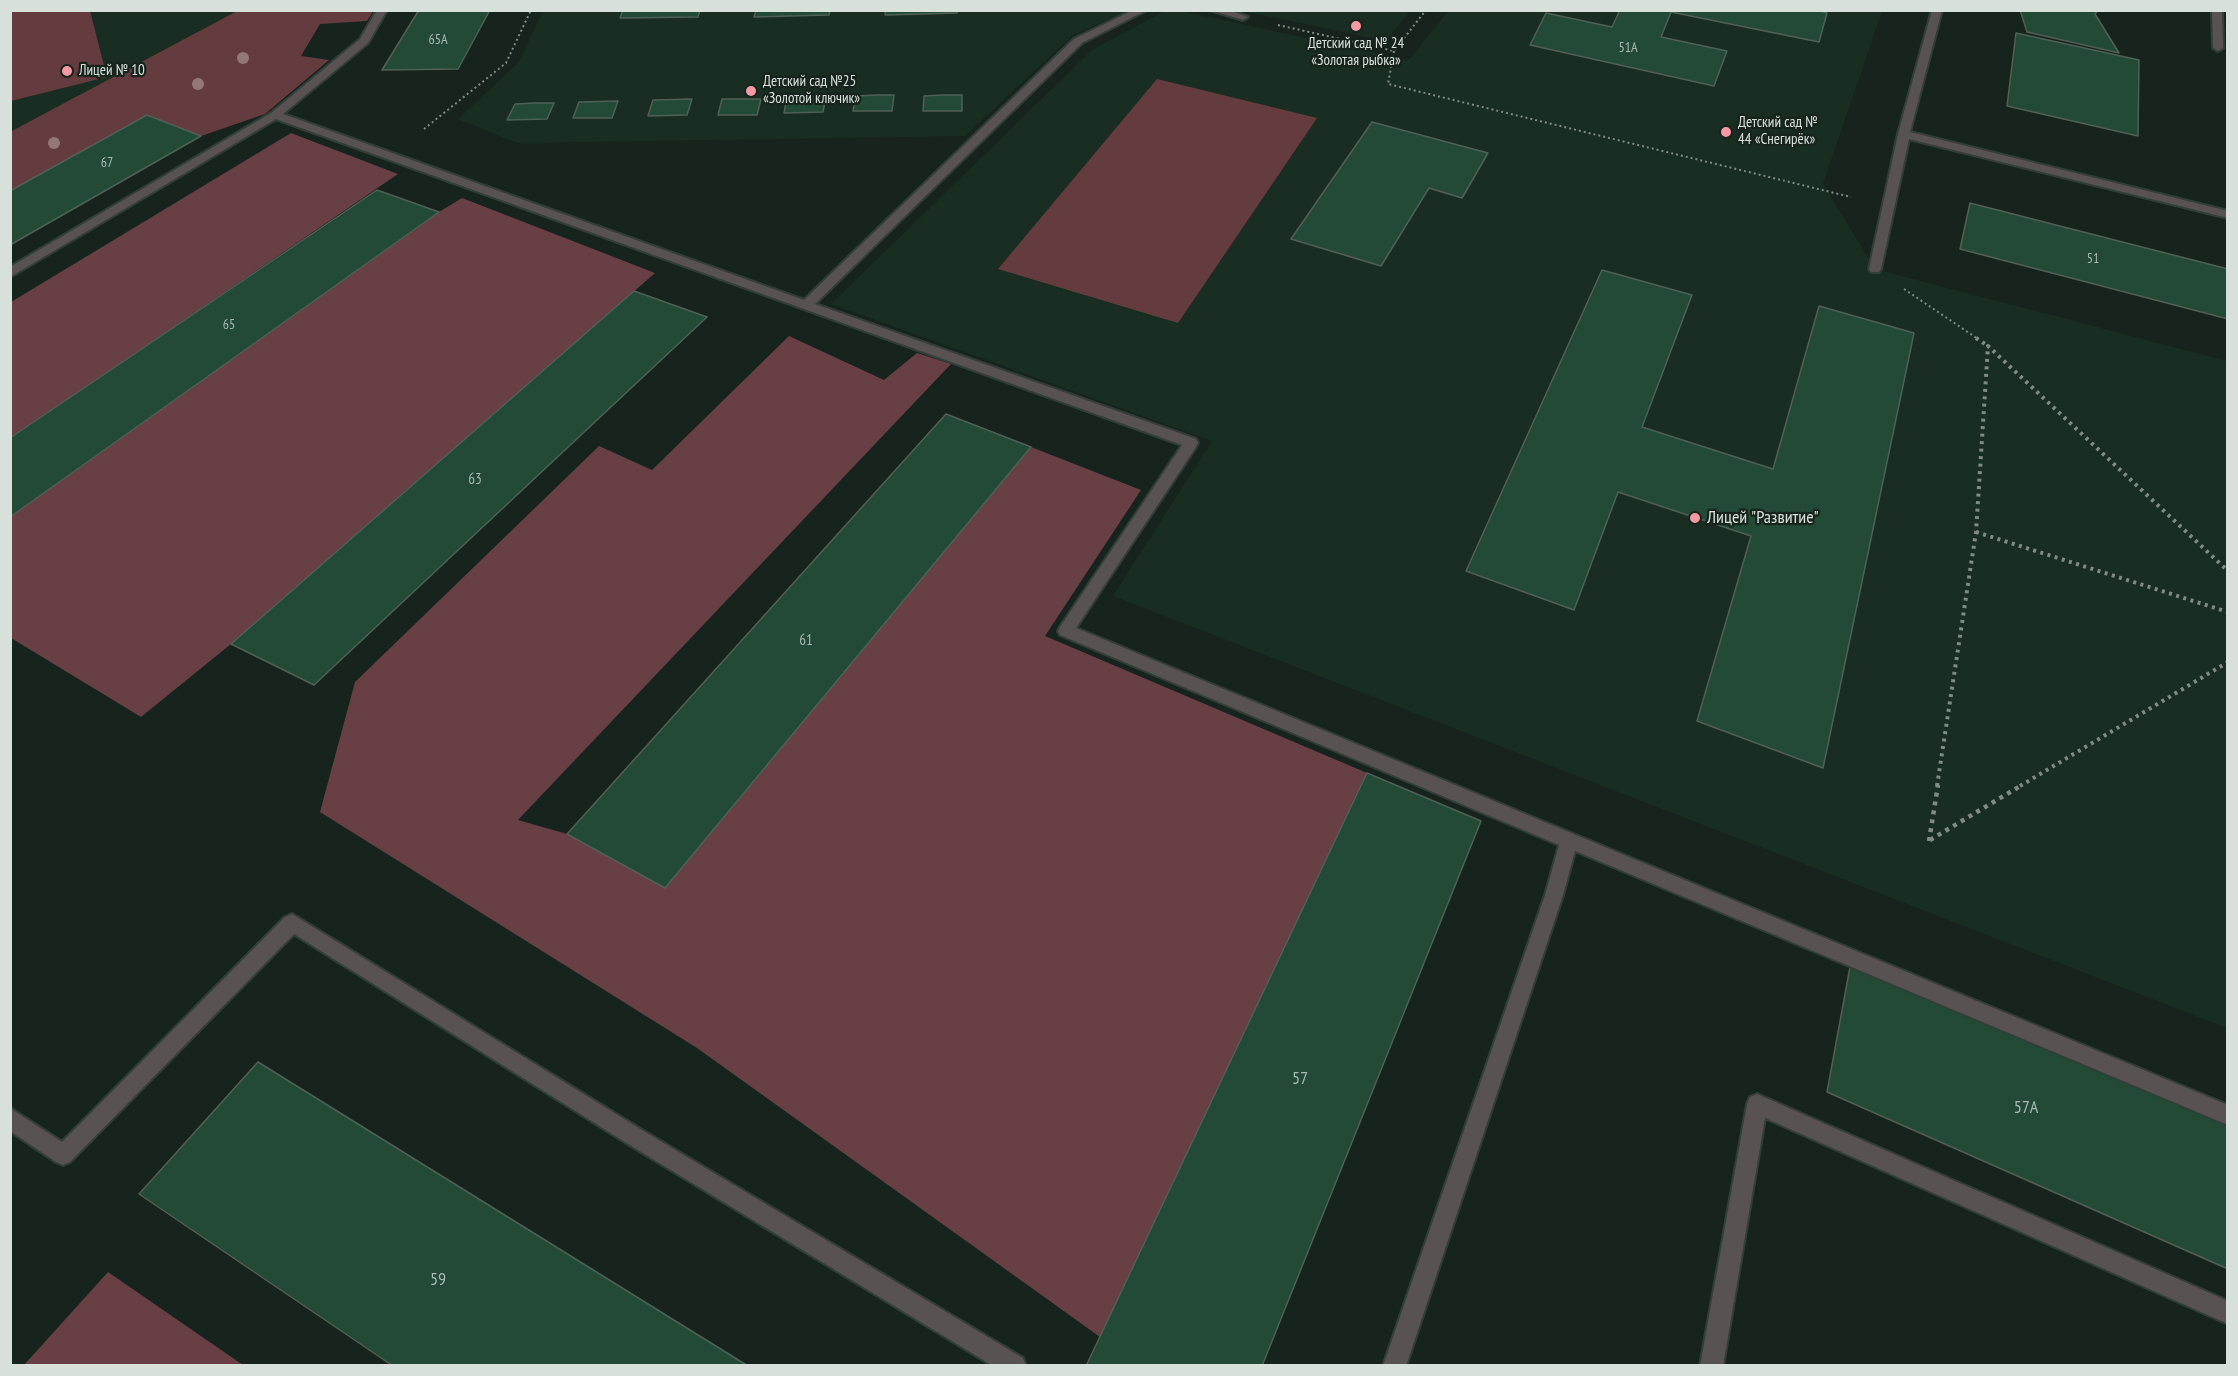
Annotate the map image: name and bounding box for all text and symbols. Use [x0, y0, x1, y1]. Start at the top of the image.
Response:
marker: Детский сад № 24 «Золотая рыбка» [1349, 19, 1363, 33]
house number: 65А [428, 32, 448, 48]
place label: Детский сад № 24 «Золотая рыбка» [1308, 35, 1404, 70]
house number: 51А [1618, 40, 1638, 56]
place label: Лицей № 10 [79, 62, 145, 80]
marker: Лицей № 10 [60, 64, 74, 78]
place label: Детский сад №25 «Золотой ключик» [763, 73, 860, 108]
marker: Детский сад №25 «Золотой ключик» [744, 84, 758, 98]
place label: Детский сад № 44 «Снегирёк» [1738, 114, 1818, 149]
marker: Детский сад № 44 «Снегирёк» [1719, 125, 1733, 139]
house number: 67 [101, 155, 113, 171]
house number: 51 [2087, 251, 2099, 267]
house number: 65 [223, 317, 235, 333]
house number: 63 [468, 471, 482, 489]
place label: Лицей "Развитие" [1707, 507, 1819, 529]
marker: Лицей "Развитие" [1688, 511, 1702, 525]
house number: 61 [799, 632, 813, 650]
house number: 57 [1292, 1068, 1308, 1090]
house number: 57А [2014, 1097, 2038, 1119]
house number: 59 [430, 1269, 446, 1291]

